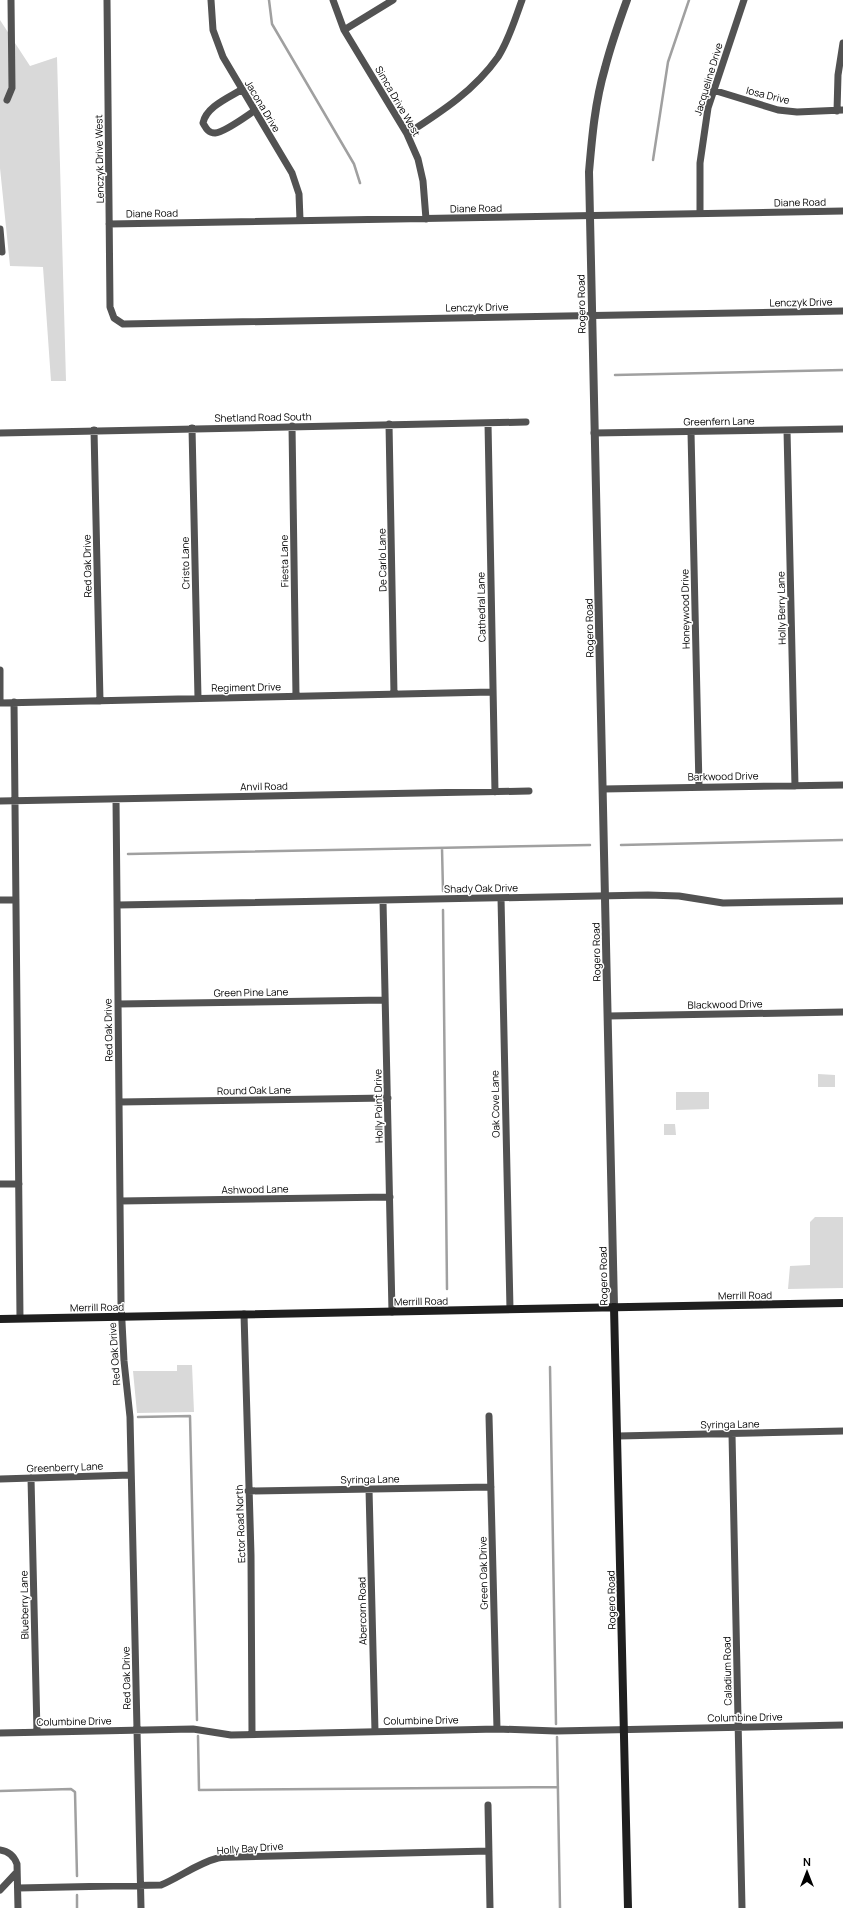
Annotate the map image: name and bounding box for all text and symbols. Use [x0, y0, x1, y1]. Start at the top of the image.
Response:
street label: Jacqueline Drive [690, 41, 726, 117]
street label: Simca Drive West [372, 63, 424, 139]
street label: Jacona Drive [242, 77, 284, 135]
street label: Iosa Drive [745, 83, 791, 107]
street label: Lenczyk Drive West [91, 114, 107, 204]
street label: Diane Road [774, 195, 826, 209]
street label: Diane Road [450, 201, 502, 215]
street label: Diane Road [126, 206, 178, 220]
street label: Rogero Road [573, 274, 589, 334]
street label: Lenczyk Drive [769, 294, 833, 310]
street label: Lenczyk Drive [445, 299, 509, 315]
street label: Shetland Road South [214, 409, 312, 425]
street label: Greenfern Lane [683, 413, 755, 429]
street label: De Carlo Lane [374, 528, 390, 592]
street label: Red Oak Drive [79, 534, 95, 598]
street label: Fiesta Lane [277, 535, 291, 587]
street label: Cristo Lane [178, 536, 192, 589]
street label: Honeywood Drive [677, 569, 693, 649]
street label: Holly Berry Lane [773, 571, 789, 645]
street label: Cathedral Lane [473, 572, 489, 642]
street label: Rogero Road [581, 598, 597, 658]
street label: Regiment Drive [211, 679, 281, 695]
street label: Barkwood Drive [687, 768, 759, 784]
street label: Anvil Road [240, 779, 288, 793]
street label: Shady Oak Drive [444, 880, 518, 896]
street label: Rogero Road [588, 922, 604, 982]
street label: Green Pine Lane [214, 984, 289, 1000]
street label: Blackwood Drive [687, 996, 763, 1012]
street label: Red Oak Drive [100, 998, 116, 1062]
street label: Holly Point Drive [370, 1069, 386, 1143]
street label: Oak Cove Lane [487, 1070, 503, 1138]
street label: Round Oak Lane [217, 1082, 291, 1098]
street label: Ashwood Lane [221, 1181, 289, 1197]
street label: Rogero Road [595, 1246, 611, 1306]
street label: Merrill Road [718, 1288, 772, 1302]
street label: Merrill Road [394, 1294, 448, 1308]
street label: Merrill Road [70, 1300, 124, 1314]
street label: Red Oak Drive [105, 1322, 123, 1386]
street label: Syringa Lane [700, 1416, 760, 1432]
street label: Greenberry Lane [26, 1459, 104, 1475]
street label: Syringa Lane [340, 1471, 400, 1487]
street label: Ector Road North [232, 1484, 248, 1564]
street label: Green Oak Drive [475, 1536, 491, 1610]
street label: Blueberry Lane [16, 1570, 32, 1640]
street label: Rogero Road [603, 1570, 619, 1630]
street label: Abercorn Road [354, 1577, 370, 1645]
street label: Caladium Road [719, 1636, 735, 1706]
street label: Red Oak Drive [118, 1646, 134, 1710]
street label: Columbine Drive [707, 1709, 783, 1725]
street label: Columbine Drive [383, 1712, 459, 1728]
street label: Columbine Drive [36, 1713, 112, 1729]
street label: Holly Bay Drive [216, 1839, 284, 1857]
north arrow [787, 1852, 827, 1892]
text: N [803, 1854, 811, 1869]

